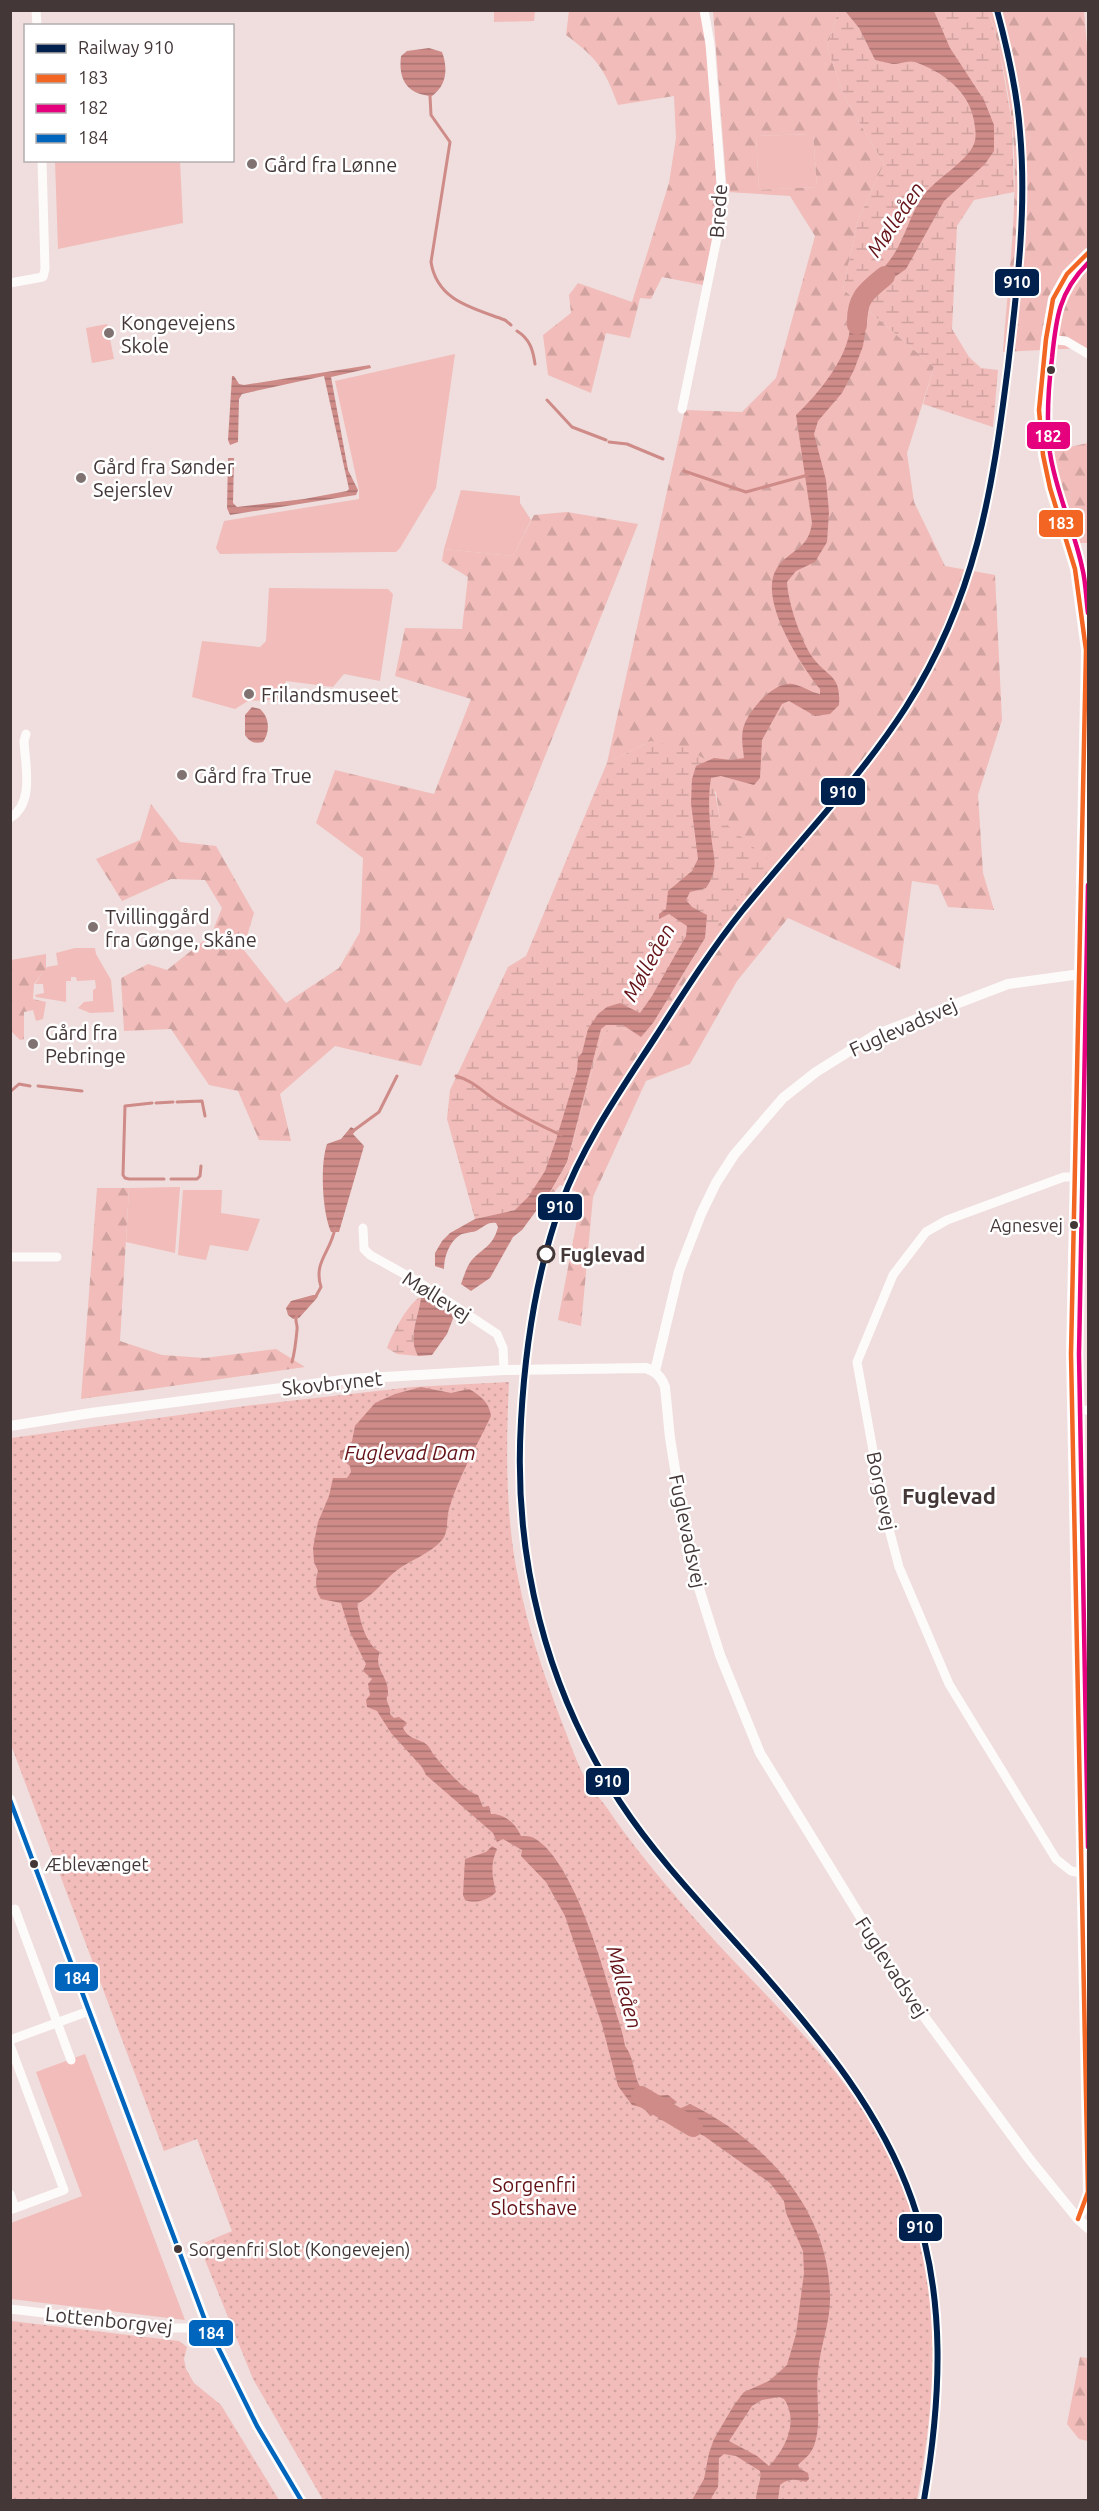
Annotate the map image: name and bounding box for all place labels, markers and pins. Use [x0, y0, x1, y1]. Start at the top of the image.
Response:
place label: Gård fra Lønne [264, 153, 397, 176]
marker: Gård fra Lønne [245, 157, 259, 171]
place label: Kongevejens Skole [121, 311, 235, 357]
marker: Kongevejens Skole [102, 326, 116, 340]
unlabelled marker [1045, 364, 1057, 376]
place label: Gård fra Sønder Sejerslev [93, 455, 235, 501]
marker: Gård fra Sønder Sejerslev [74, 471, 88, 485]
place label: Frilandsmuseet [261, 683, 398, 706]
marker: Frilandsmuseet [242, 687, 256, 701]
place label: Gård fra True [194, 764, 312, 787]
marker: Gård fra True [175, 768, 189, 782]
place label: Tvillinggård fra Gønge, Skåne [105, 905, 257, 951]
marker: Tvillinggård fra Gønge, Skåne [86, 920, 100, 934]
place label: Gård fra Pebringe [45, 1021, 126, 1067]
marker: Gård fra Pebringe [26, 1037, 40, 1051]
place label: Agnesvej [990, 1215, 1063, 1235]
marker: Agnesvej [1068, 1219, 1080, 1231]
place label: Fuglevad [560, 1243, 645, 1266]
marker: Fuglevad [537, 1245, 555, 1263]
place label: Æblevænget [45, 1854, 149, 1874]
marker: Æblevænget [28, 1858, 40, 1870]
place label: Sorgenfri Slot (Kongevejen) [189, 2239, 411, 2260]
marker: Sorgenfri Slot (Kongevejen) [172, 2243, 184, 2255]

